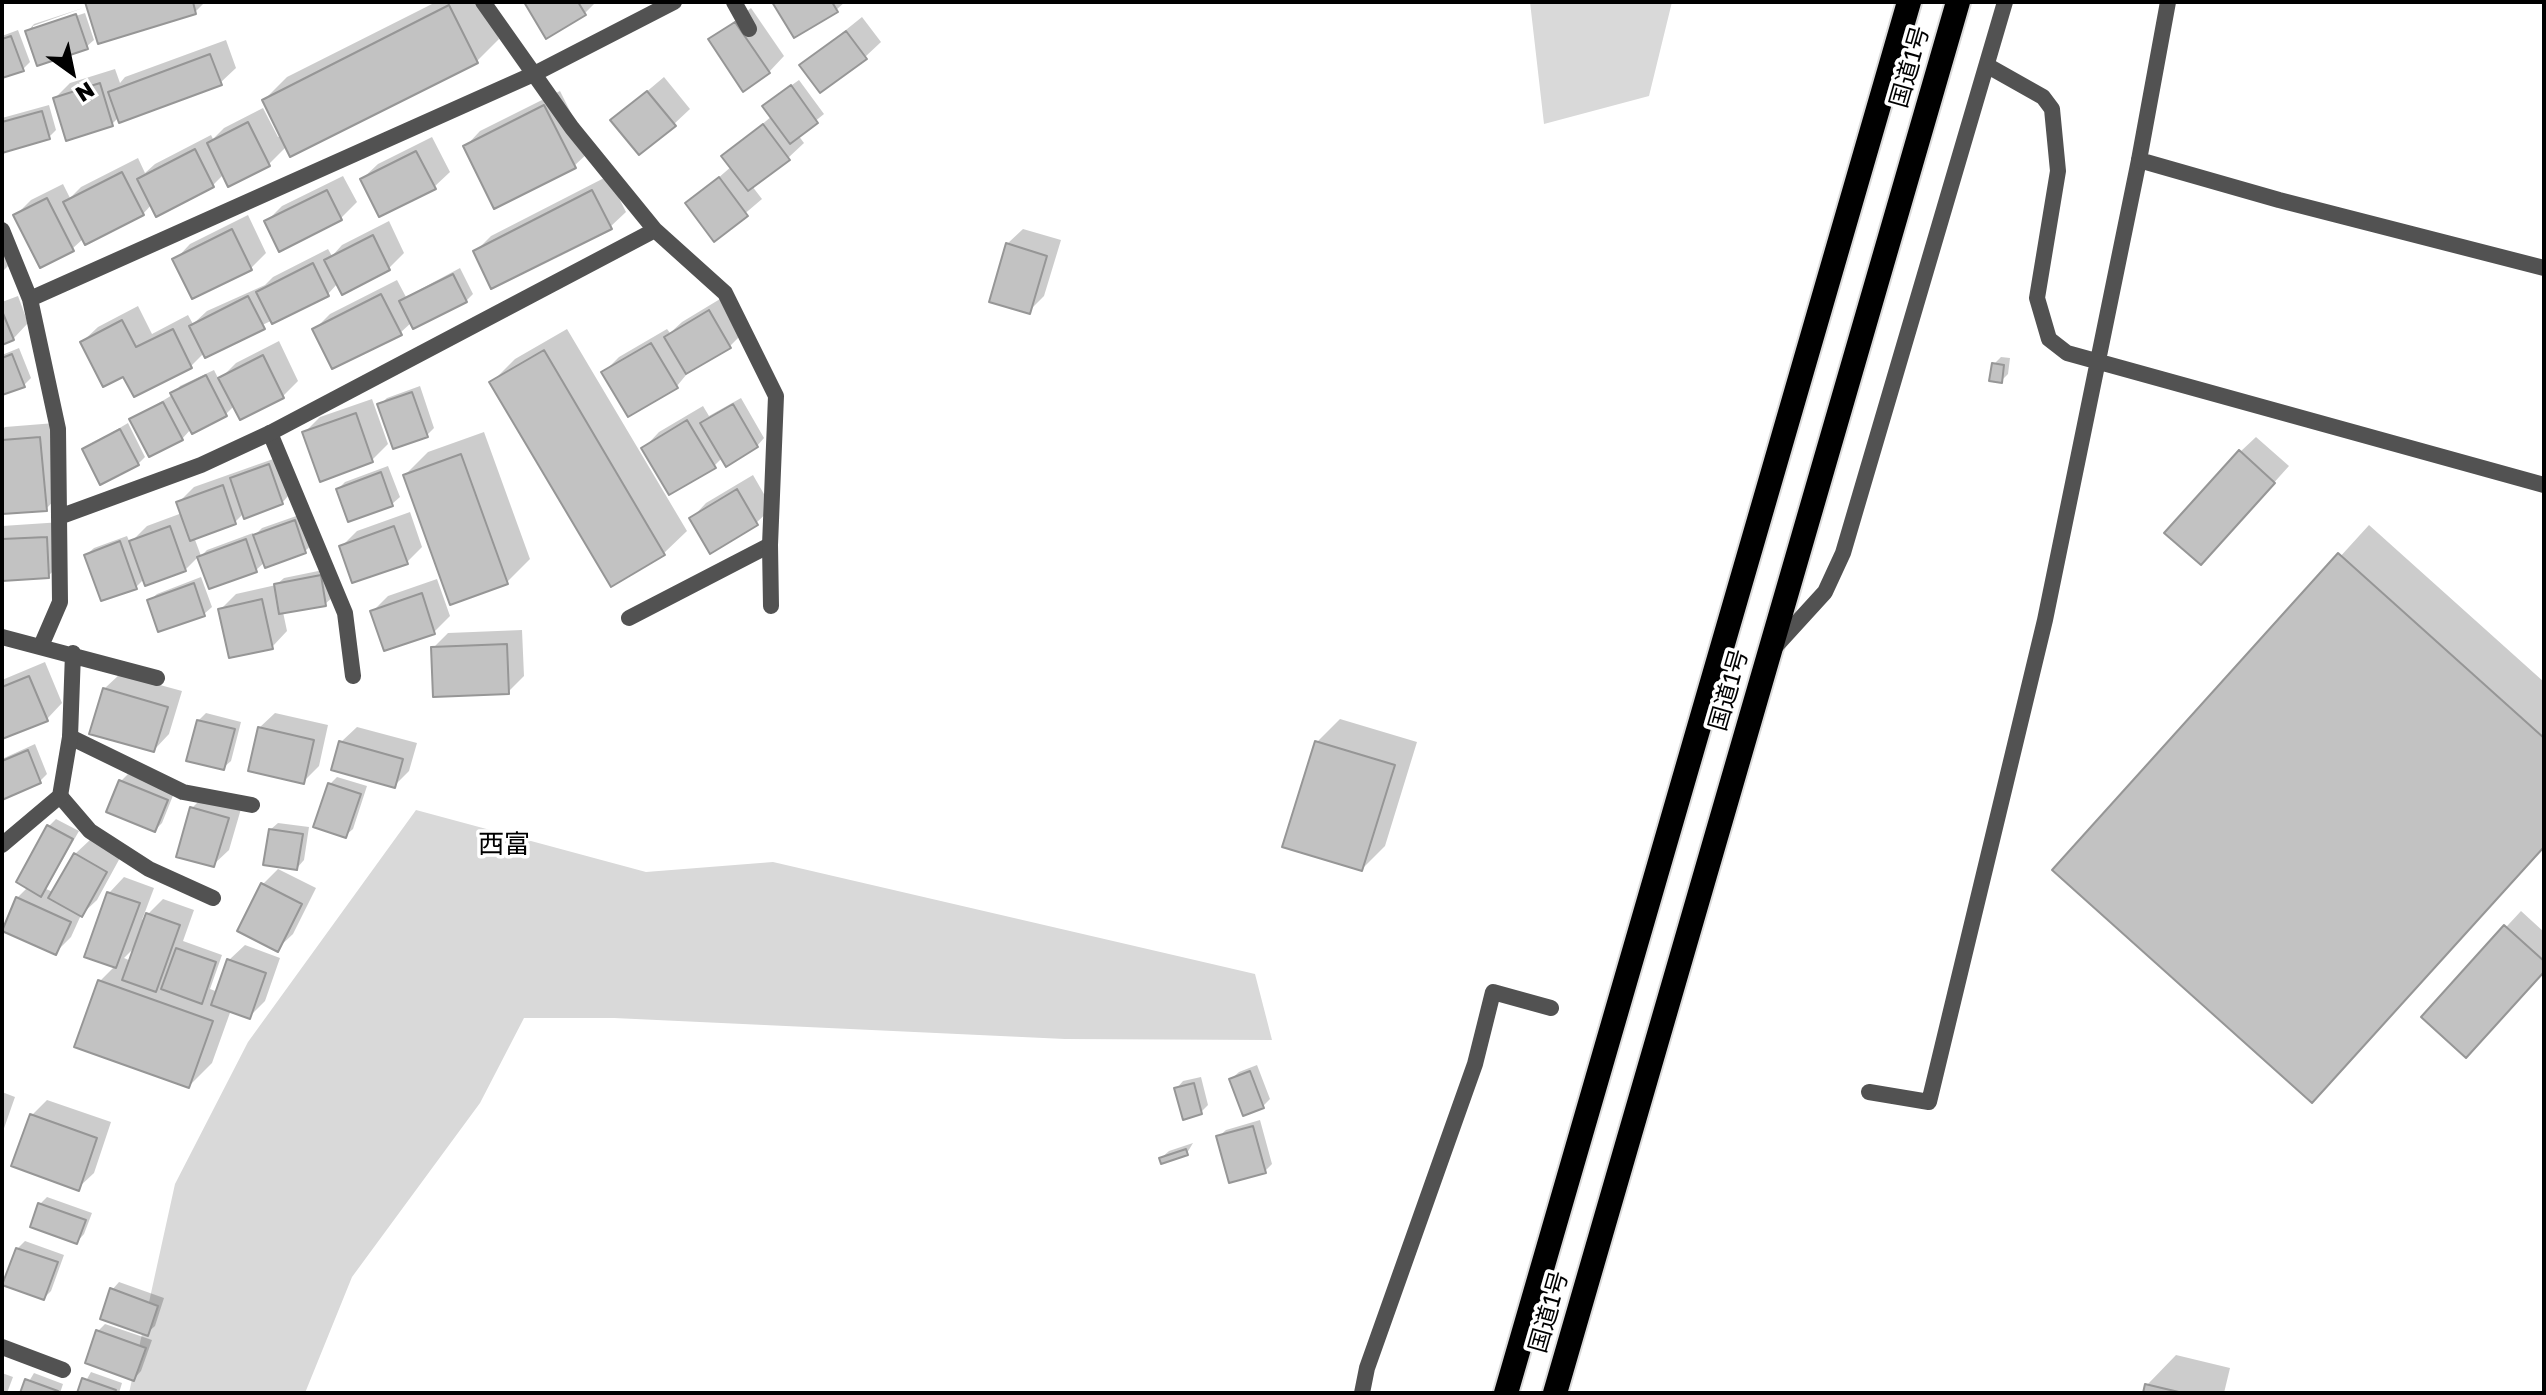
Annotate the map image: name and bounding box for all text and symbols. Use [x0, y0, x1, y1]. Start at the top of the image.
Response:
street label: 国道1号 [1885, 23, 1935, 111]
north arrow [32, 32, 112, 112]
text: N [71, 77, 100, 108]
street label: 国道1号 [1704, 646, 1754, 734]
district label: 西富 [478, 829, 530, 861]
street label: 国道1号 [1524, 1268, 1574, 1356]

